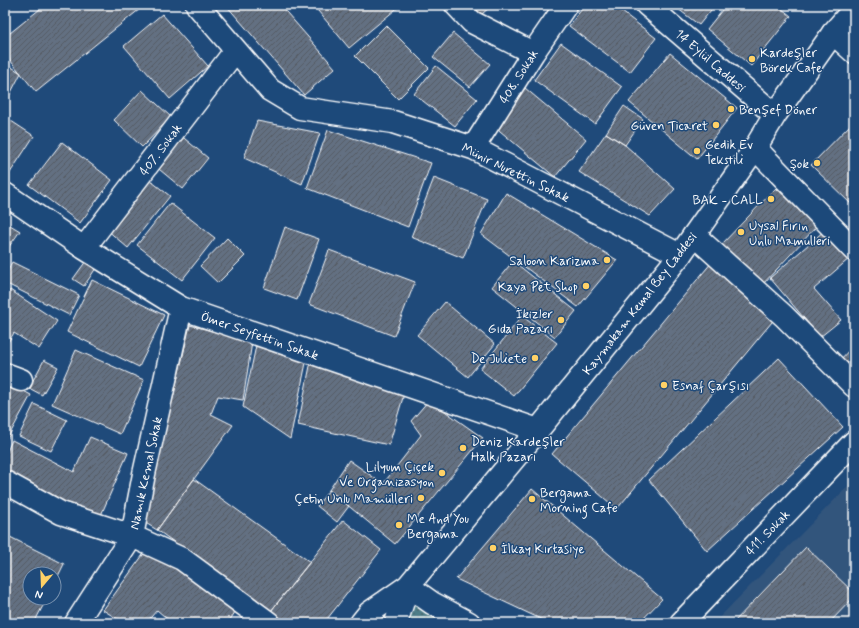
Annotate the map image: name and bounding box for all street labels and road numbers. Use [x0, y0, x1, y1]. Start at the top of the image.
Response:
street label: 14 Eylül Caddesi [671, 26, 749, 97]
street label: 408. Sokak [496, 46, 543, 107]
street label: 407. Sokak [136, 120, 187, 180]
street label: Münir Nurettin Sokak [458, 140, 573, 207]
street label: Kaymakam Kemal Bey Caddesi [579, 229, 701, 379]
street label: Ömer Seyfettin Sokak [198, 308, 321, 365]
street label: Namık Kemal Sokak [126, 415, 167, 531]
street label: 411. Sokak [742, 506, 794, 560]

